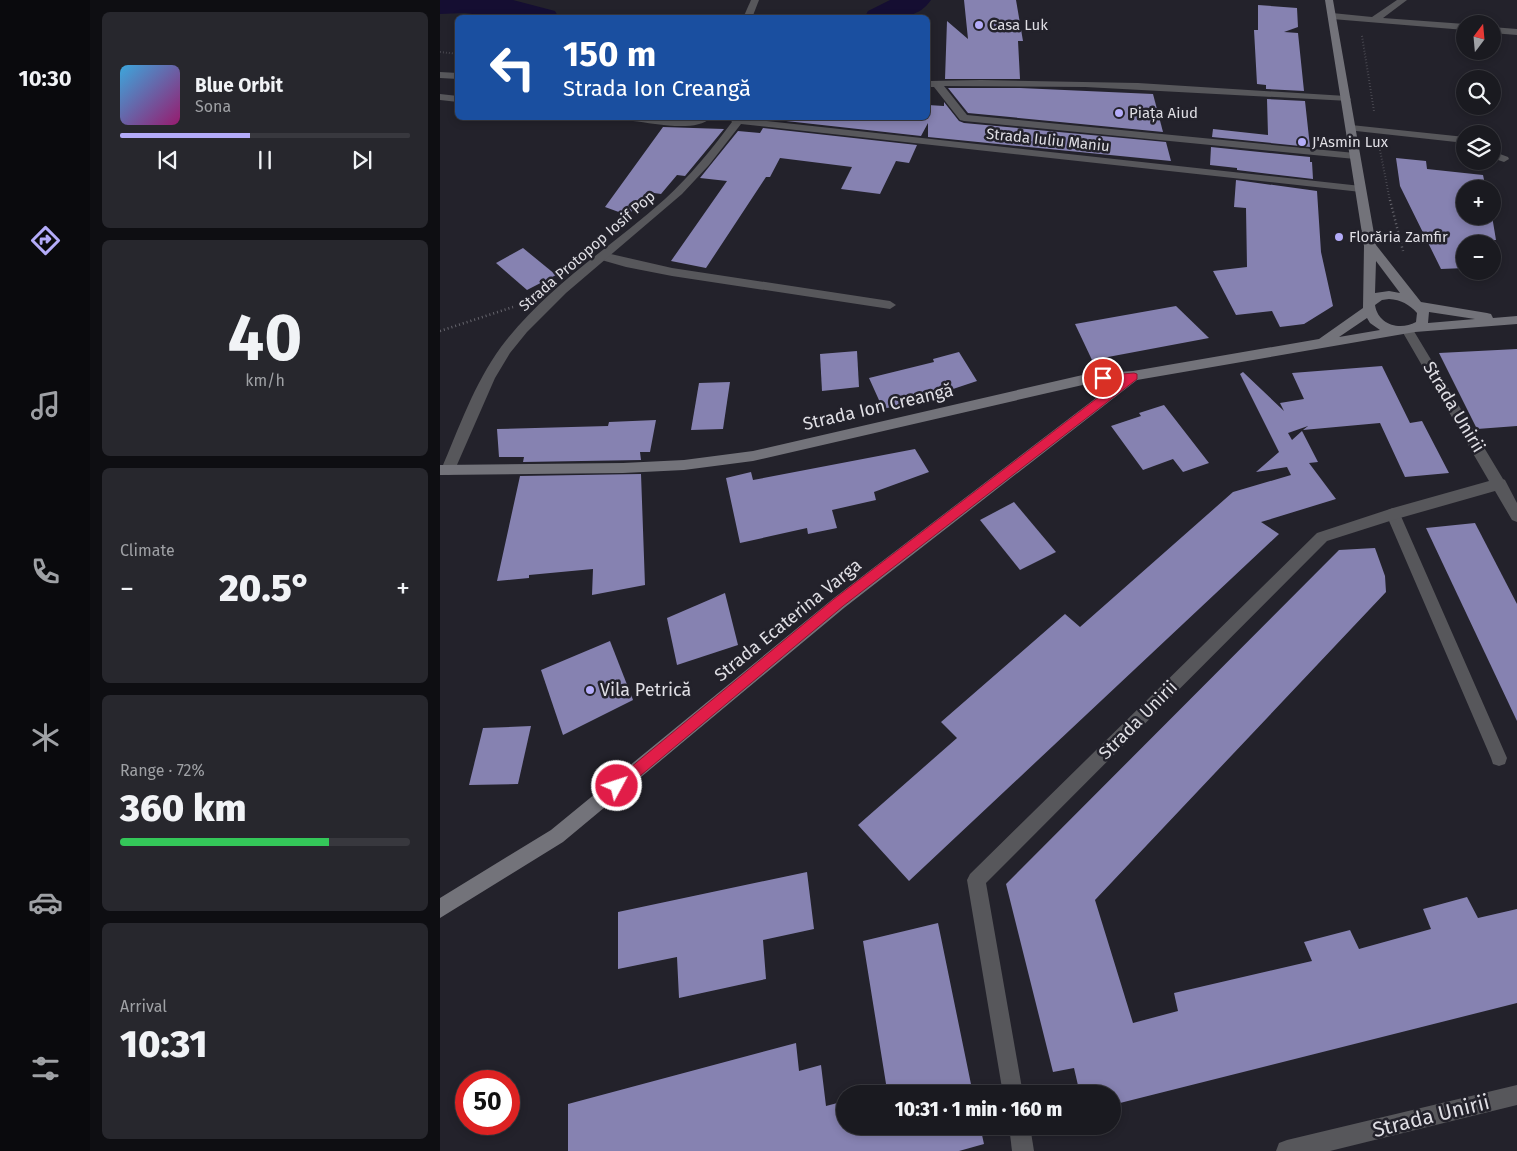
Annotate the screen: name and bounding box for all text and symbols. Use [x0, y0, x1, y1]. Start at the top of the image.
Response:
north arrow [1456, 15, 1501, 60]
map controls [1456, 15, 1501, 280]
place label: Casa Luk [989, 16, 1048, 34]
marker: Casa Luk [973, 19, 985, 31]
text: 150 m [563, 33, 656, 75]
icon: left [480, 35, 545, 100]
text: 10:30 [18, 65, 72, 92]
button: search [1456, 70, 1501, 115]
text: Blue Orbit [195, 74, 283, 97]
text: Strada Ion Creangă [563, 75, 751, 102]
text: Sona [195, 97, 231, 116]
place label: Piața Aiud [1129, 104, 1198, 123]
marker: Piața Aiud [1113, 107, 1125, 119]
street label: Strada Iuliu Maniu [985, 125, 1111, 155]
button: layers [1456, 125, 1501, 170]
place label: J'Asmin Lux [1312, 133, 1389, 151]
marker: J'Asmin Lux [1296, 136, 1308, 148]
icon: previous [154, 146, 182, 174]
icon: pause [251, 146, 279, 174]
icon: next [348, 146, 376, 174]
button: + [1456, 180, 1501, 225]
street label: Strada Protopop Iosif Pop [515, 187, 659, 315]
icon: directions [28, 223, 63, 258]
place label: Florăria Zamfir [1349, 228, 1448, 246]
marker: Florăria Zamfir [1333, 231, 1345, 243]
button: − [1456, 235, 1501, 280]
text: 40 [228, 299, 302, 377]
pin [1082, 357, 1124, 399]
street label: Strada Unirii [1418, 357, 1490, 457]
icon: arrive [1089, 364, 1117, 392]
text: km/h [245, 371, 285, 390]
street label: Strada Ion Creangă [801, 379, 955, 435]
icon: music [28, 388, 63, 423]
text: Climate [120, 541, 175, 560]
icon: phone [28, 554, 63, 589]
street label: Strada Ecaterina Varga [710, 554, 866, 686]
text: 20.5° [219, 565, 311, 611]
text: − [120, 572, 134, 605]
text: + [396, 572, 410, 605]
street label: Strada Unirii [1094, 676, 1182, 764]
place label: Vila Petrică [600, 679, 691, 701]
marker: Vila Petrică [584, 684, 596, 696]
icon: climate [28, 720, 63, 755]
position arrow [590, 759, 642, 811]
text: Range · 72% [120, 761, 205, 780]
text: 360 km [120, 785, 246, 831]
icon: car [28, 885, 63, 920]
text: Arrival [120, 997, 167, 1016]
text: 10:31 [120, 1021, 208, 1067]
icon: filters [28, 1051, 63, 1086]
speed limit sign: 50 [455, 1070, 520, 1135]
street label: Strada Unirii [1370, 1089, 1492, 1143]
text: 10:31 · 1 min · 160 m [895, 1098, 1062, 1121]

